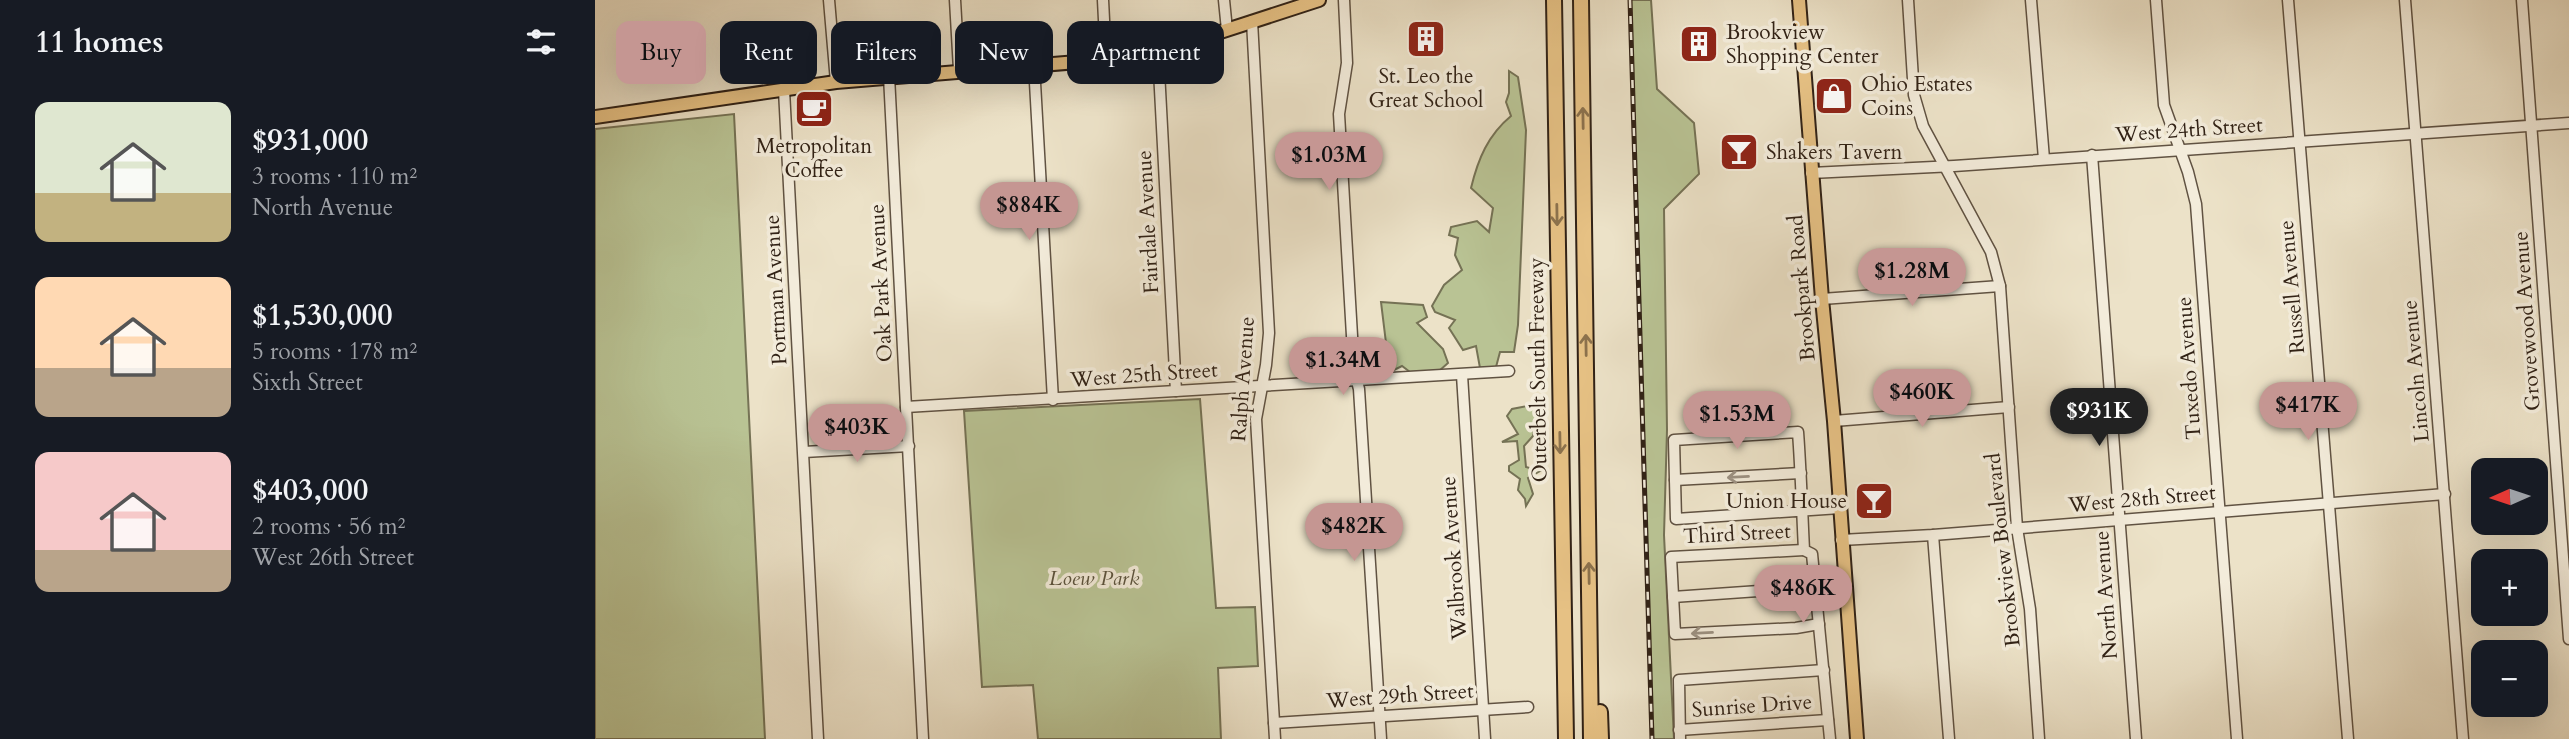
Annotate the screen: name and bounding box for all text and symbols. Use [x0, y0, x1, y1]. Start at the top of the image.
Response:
building icon: St. Leo the Great School [1405, 18, 1447, 60]
place label: Brookview Shopping Center [1726, 18, 1879, 71]
chip: Buy [616, 21, 706, 84]
chip: Rent [720, 21, 817, 84]
chip: Filters [831, 21, 941, 84]
chip: New [955, 21, 1053, 84]
chip: Apartment [1067, 21, 1224, 84]
text: 11 homes [35, 22, 164, 63]
icon: filters [522, 23, 560, 61]
building icon: Brookview Shopping Center [1678, 23, 1720, 65]
place label: St. Leo the Great School [1369, 62, 1483, 115]
place label: Ohio Estates Coins [1861, 70, 1972, 123]
shop icon: Ohio Estates Coins [1813, 75, 1855, 117]
cafe icon: Metropolitan Coffee [793, 88, 835, 130]
one-way arrow [1576, 107, 1590, 130]
street label: West 24th Street [2113, 110, 2264, 150]
text: $931,000 [252, 120, 368, 161]
icon: home [91, 130, 175, 214]
bar icon: Shakers Tavern [1718, 131, 1760, 173]
place label: Metropolitan Coffee [756, 132, 872, 185]
pin: $1.03M [1272, 132, 1386, 192]
place label: Shakers Tavern [1766, 138, 1903, 167]
text: $1.03M [1291, 139, 1367, 170]
street label: Fairdale Avenue [1130, 150, 1166, 294]
text: 3 rooms · 110 m² [252, 161, 417, 192]
pin: $884K [980, 182, 1078, 242]
text: $884K [996, 189, 1062, 220]
text: North Avenue [252, 192, 393, 223]
street label: Oak Park Avenue [862, 203, 900, 363]
one-way arrow [1550, 203, 1564, 226]
street label: Portman Avenue [758, 214, 794, 366]
street label: Brookpark Road [1781, 214, 1823, 362]
street label: Russell Avenue [2272, 219, 2312, 355]
street label: Grovewood Avenue [2506, 230, 2548, 412]
pin: $1.28M [1855, 248, 1969, 308]
text: $1.28M [1874, 255, 1950, 286]
street label: Outerbelt South Freeway [1522, 257, 1554, 483]
text: $1,530,000 [252, 295, 393, 336]
street label: Tuxedo Avenue [2170, 296, 2208, 440]
street label: Lincoln Avenue [2395, 299, 2437, 443]
icon: home [91, 305, 175, 389]
street label: Ralph Avenue [1224, 315, 1262, 443]
one-way arrow [1579, 334, 1593, 357]
text: 5 rooms · 178 m² [252, 336, 417, 367]
pin: $1.34M [1286, 338, 1400, 397]
text: $1.34M [1305, 344, 1381, 375]
street label: West 25th Street [1068, 355, 1219, 395]
text: Sixth Street [252, 367, 363, 398]
pin: $460K [1873, 370, 1971, 429]
text: $460K [1889, 376, 1955, 407]
pin: $417K [2259, 382, 2357, 442]
pin: $931K [2050, 388, 2148, 448]
text: $417K [2275, 389, 2341, 420]
pin: $1.53M [1680, 392, 1794, 451]
text: $931K [2066, 395, 2132, 426]
text: $1.53M [1699, 398, 1775, 429]
pin: $403K [808, 405, 906, 464]
text: $403K [824, 411, 890, 442]
one-way arrow [1553, 431, 1567, 454]
street label: Brookview Boulevard [1978, 452, 2028, 648]
north arrow [2471, 458, 2548, 536]
map controls [2471, 458, 2548, 717]
text: $403,000 [252, 470, 368, 511]
one-way arrow [1727, 470, 1750, 483]
street label: Walbrook Avenue [1434, 475, 1474, 642]
street label: West 28th Street [2066, 478, 2217, 520]
icon: home [91, 480, 175, 564]
bar icon: Union House [1853, 480, 1895, 522]
place label: Union House [1726, 487, 1847, 516]
pin: $482K [1305, 504, 1403, 563]
text: $482K [1321, 510, 1387, 541]
text: 2 rooms · 56 m² [252, 511, 405, 542]
street label: Third Street [1682, 517, 1792, 551]
street label: North Avenue [2087, 530, 2125, 660]
text: West 26th Street [252, 542, 414, 573]
button: + [2471, 549, 2548, 626]
one-way arrow [1582, 562, 1596, 585]
park label: Loew Park [1049, 564, 1140, 593]
pin: $486K [1754, 566, 1852, 625]
text: $486K [1770, 572, 1836, 603]
one-way arrow [1691, 627, 1714, 640]
button: − [2471, 640, 2548, 717]
street label: West 29th Street [1324, 676, 1475, 716]
street label: Sunrise Drive [1691, 687, 1813, 725]

